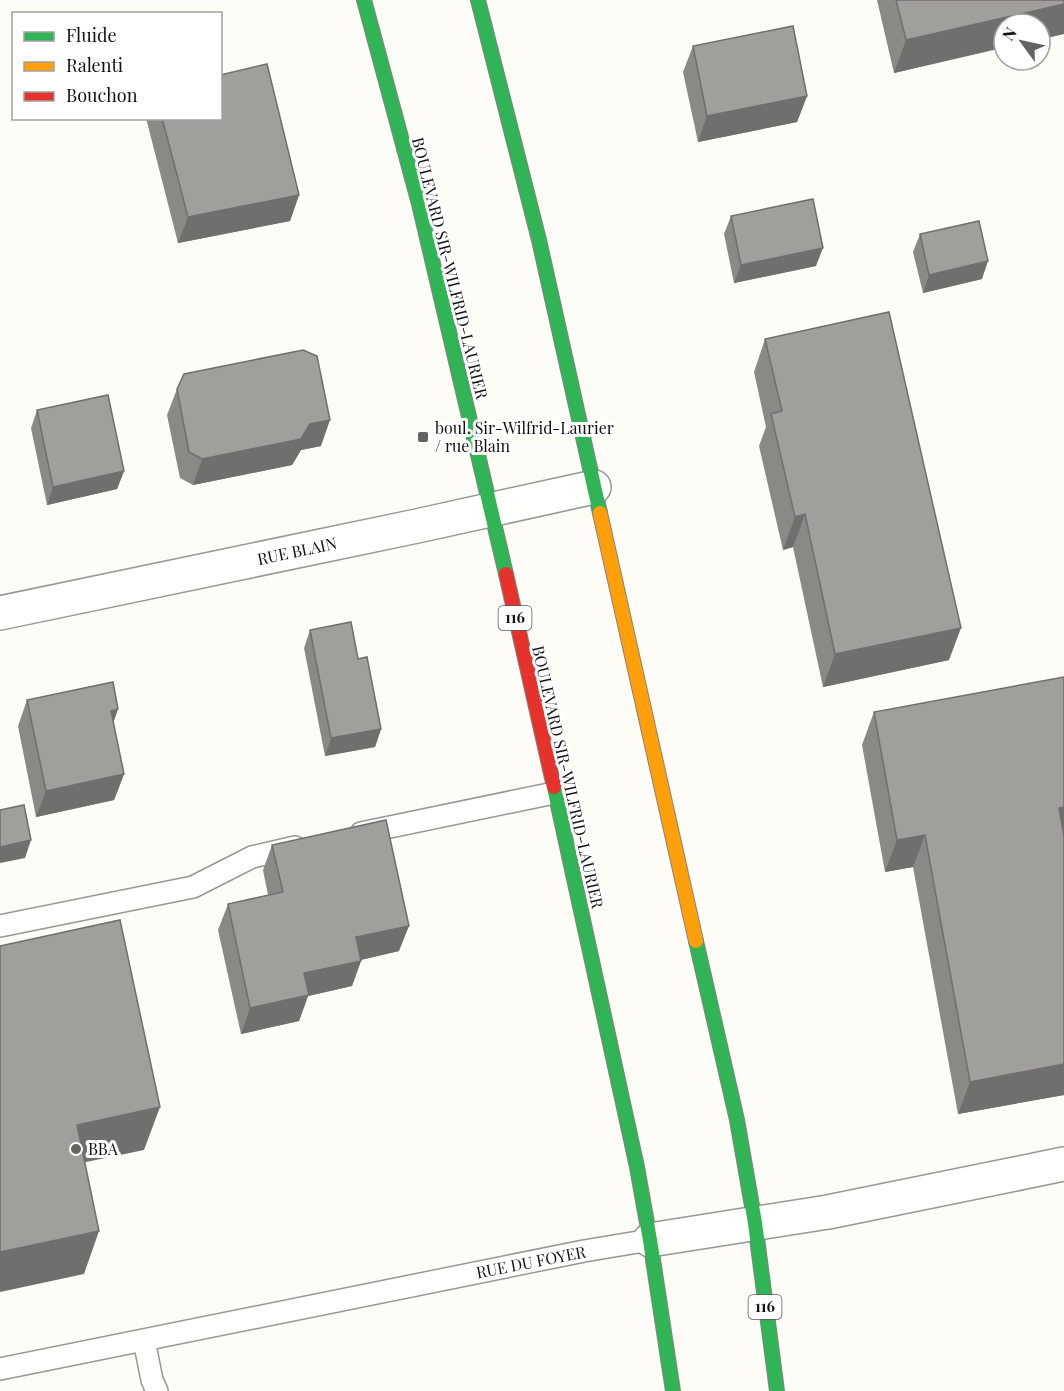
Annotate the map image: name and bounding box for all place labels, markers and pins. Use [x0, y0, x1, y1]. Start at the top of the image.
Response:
place label: boul. Sir-Wilfrid-Laurier / rue Blain [435, 417, 614, 456]
marker: boul. Sir-Wilfrid-Laurier / rue Blain [416, 430, 430, 444]
place label: BBA [88, 1138, 119, 1159]
marker: BBA [69, 1142, 83, 1156]

